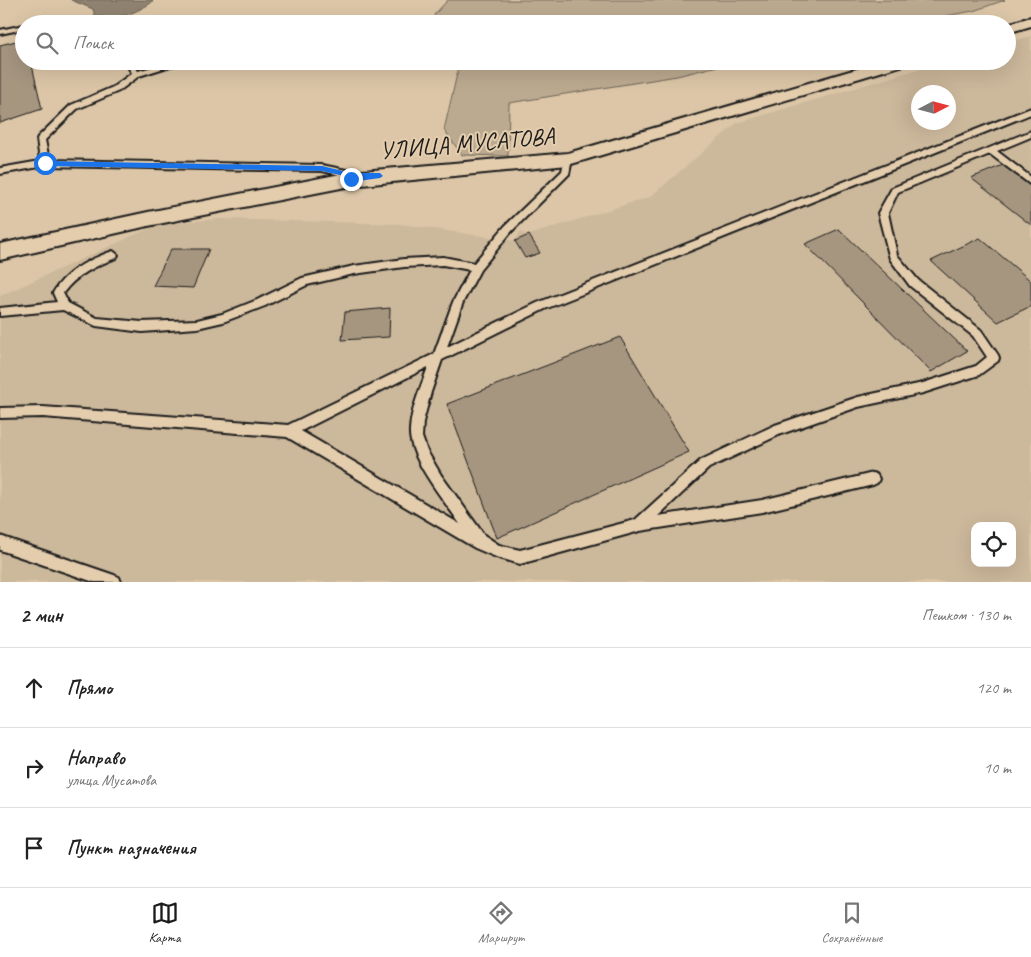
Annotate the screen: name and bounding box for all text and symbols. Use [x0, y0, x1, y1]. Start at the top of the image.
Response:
search box [15, 15, 1016, 70]
icon: search [33, 29, 61, 57]
text: Поиск [73, 31, 113, 55]
north arrow [911, 85, 956, 130]
street label: УЛИЦА МУСАТОВА [379, 120, 556, 166]
route start [34, 152, 57, 175]
route end [340, 168, 363, 191]
map controls [971, 522, 1016, 567]
button: locate [971, 522, 1016, 567]
text: 2 мин [20, 602, 63, 628]
text: Пешком · 130 m [922, 605, 1011, 625]
icon: ahead [20, 674, 48, 702]
text: Прямо [67, 676, 112, 700]
text: 120 m [977, 678, 1011, 698]
text: Направо [67, 746, 125, 770]
icon: right [20, 754, 48, 782]
text: 10 m [984, 758, 1011, 778]
text: улица Мусатова [67, 770, 156, 790]
icon: arrive [20, 834, 48, 862]
text: Пункт назначения [67, 836, 196, 860]
tab: Карта [149, 899, 181, 946]
tab: Маршрут [478, 899, 524, 946]
tab: Сохранённые [822, 899, 882, 946]

